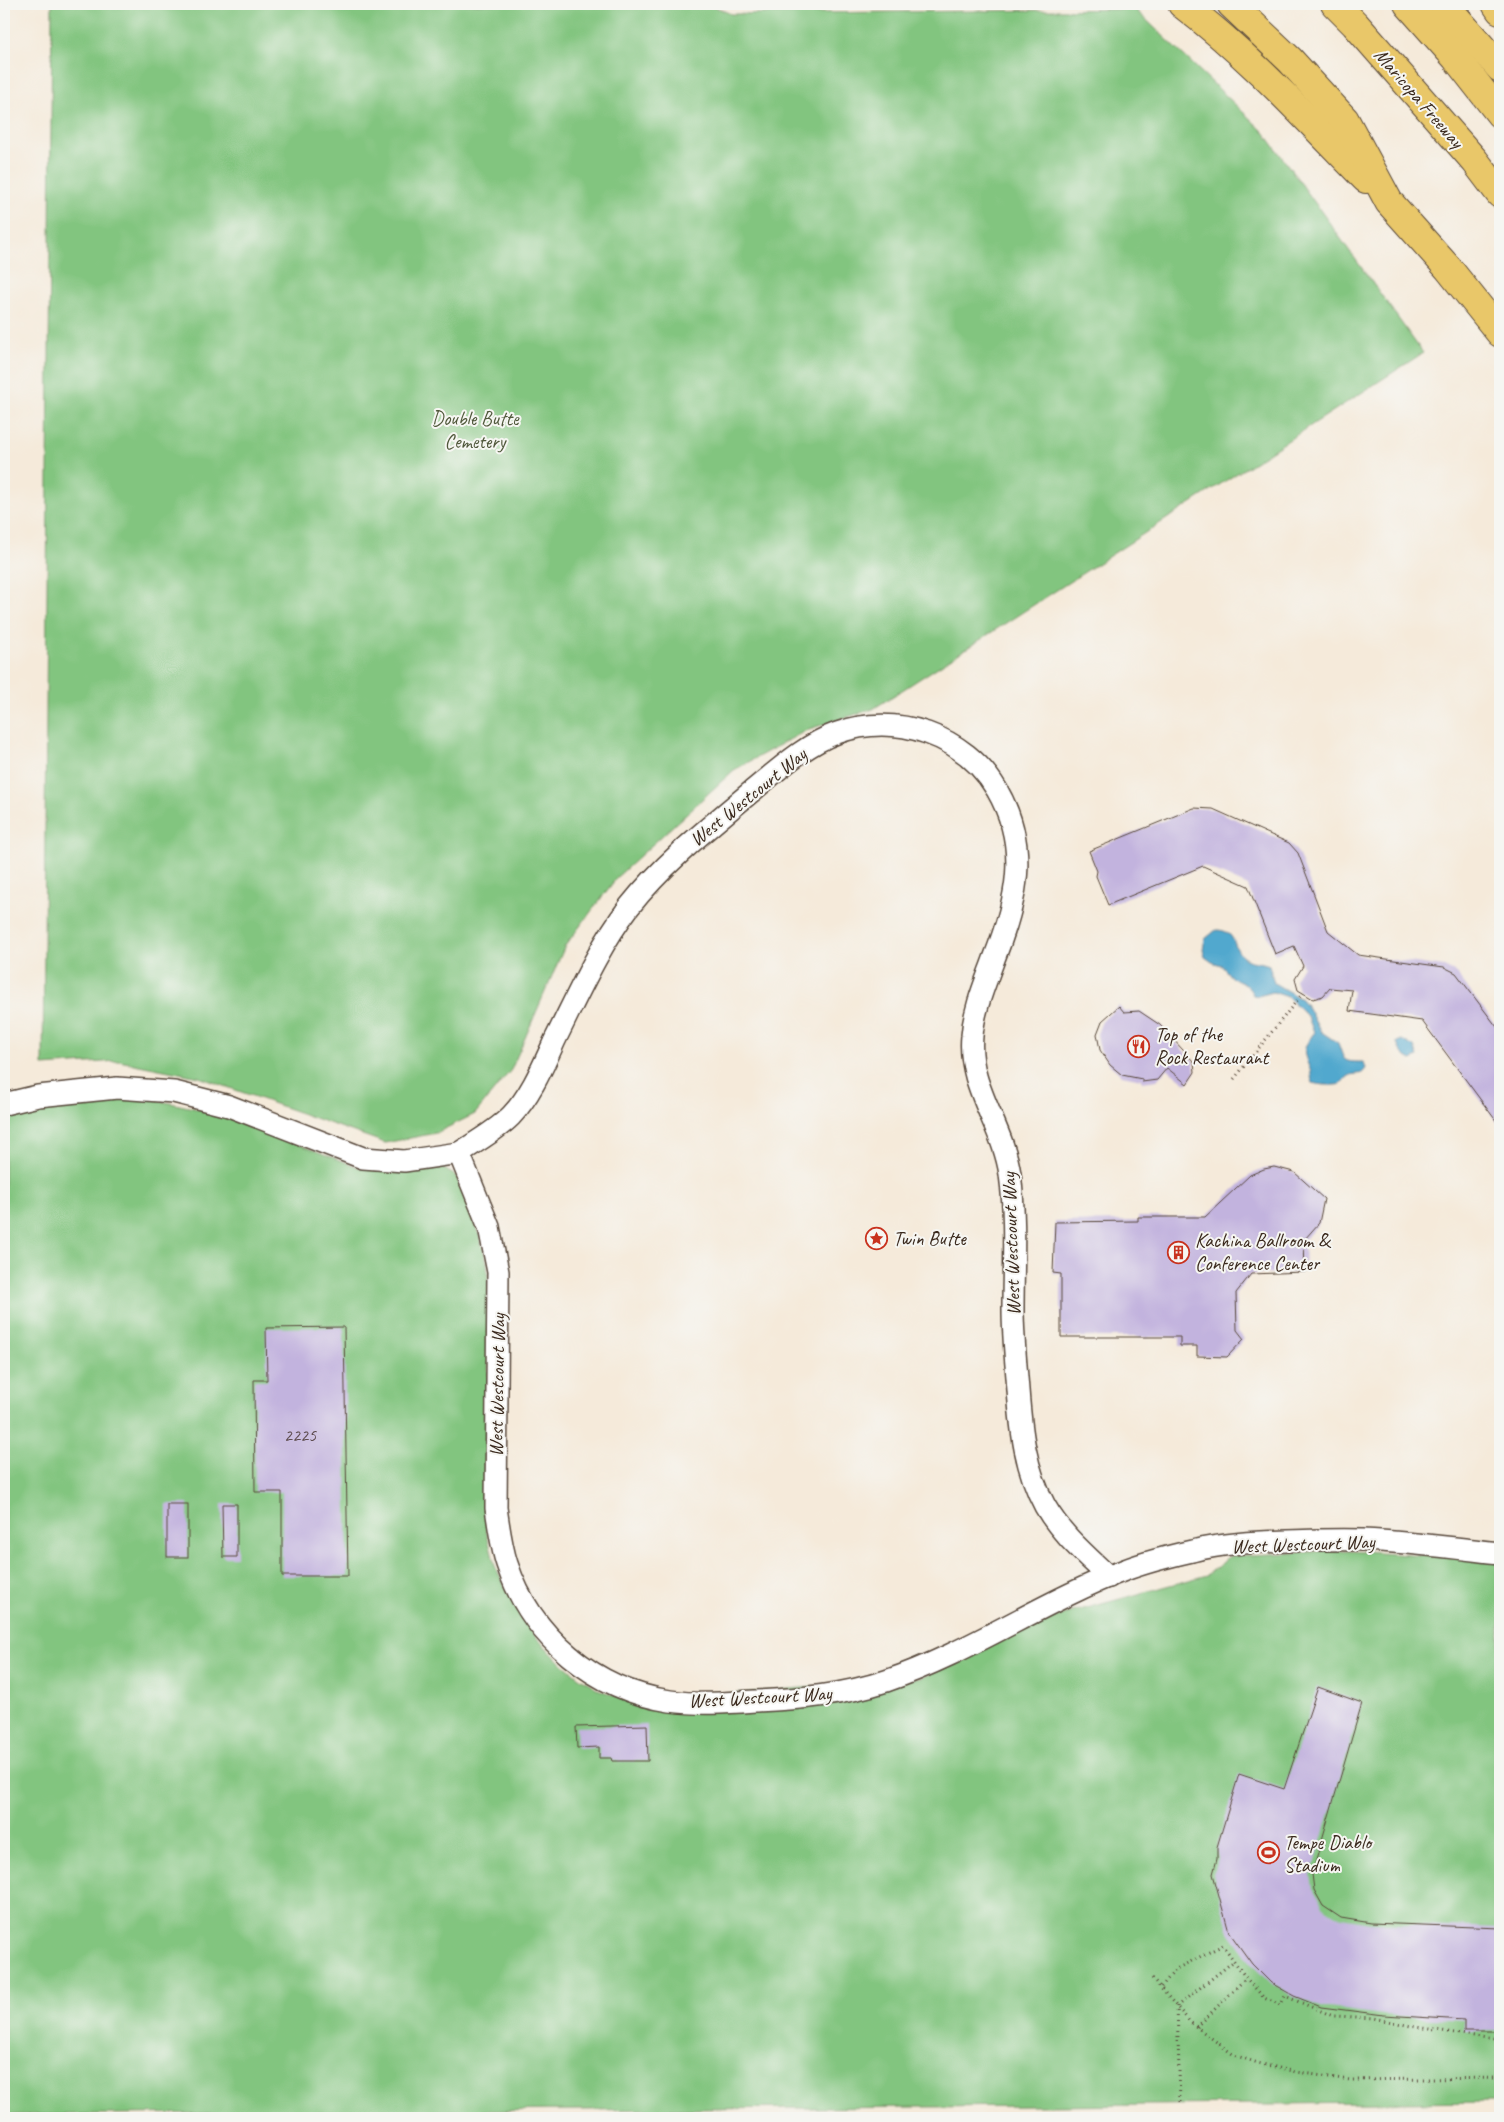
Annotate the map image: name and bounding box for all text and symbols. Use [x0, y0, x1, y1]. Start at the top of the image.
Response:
street label: Maricopa Freeway [1369, 43, 1471, 155]
park label: Double Butte Cemetery [431, 406, 520, 454]
street label: West Westcourt Way [685, 742, 812, 852]
place label: Top of the Rock Restaurant [1155, 1022, 1271, 1070]
restaurant icon: Top of the Rock Restaurant [1127, 1034, 1151, 1058]
street label: West Westcourt Way [996, 1171, 1026, 1316]
place icon: Twin Butte [865, 1226, 889, 1250]
place label: Twin Butte [893, 1226, 967, 1251]
place label: Kachina Ballroom & Conference Center [1195, 1228, 1332, 1276]
building icon: Kachina Ballroom & Conference Center [1167, 1240, 1191, 1264]
street label: West Westcourt Way [483, 1312, 511, 1457]
house number: 2225 [284, 1424, 317, 1446]
street label: West Westcourt Way [1231, 1529, 1376, 1559]
street label: West Westcourt Way [688, 1681, 833, 1713]
place label: Tempe Diablo Stadium [1284, 1830, 1373, 1878]
sports icon: Tempe Diablo Stadium [1256, 1841, 1280, 1865]

